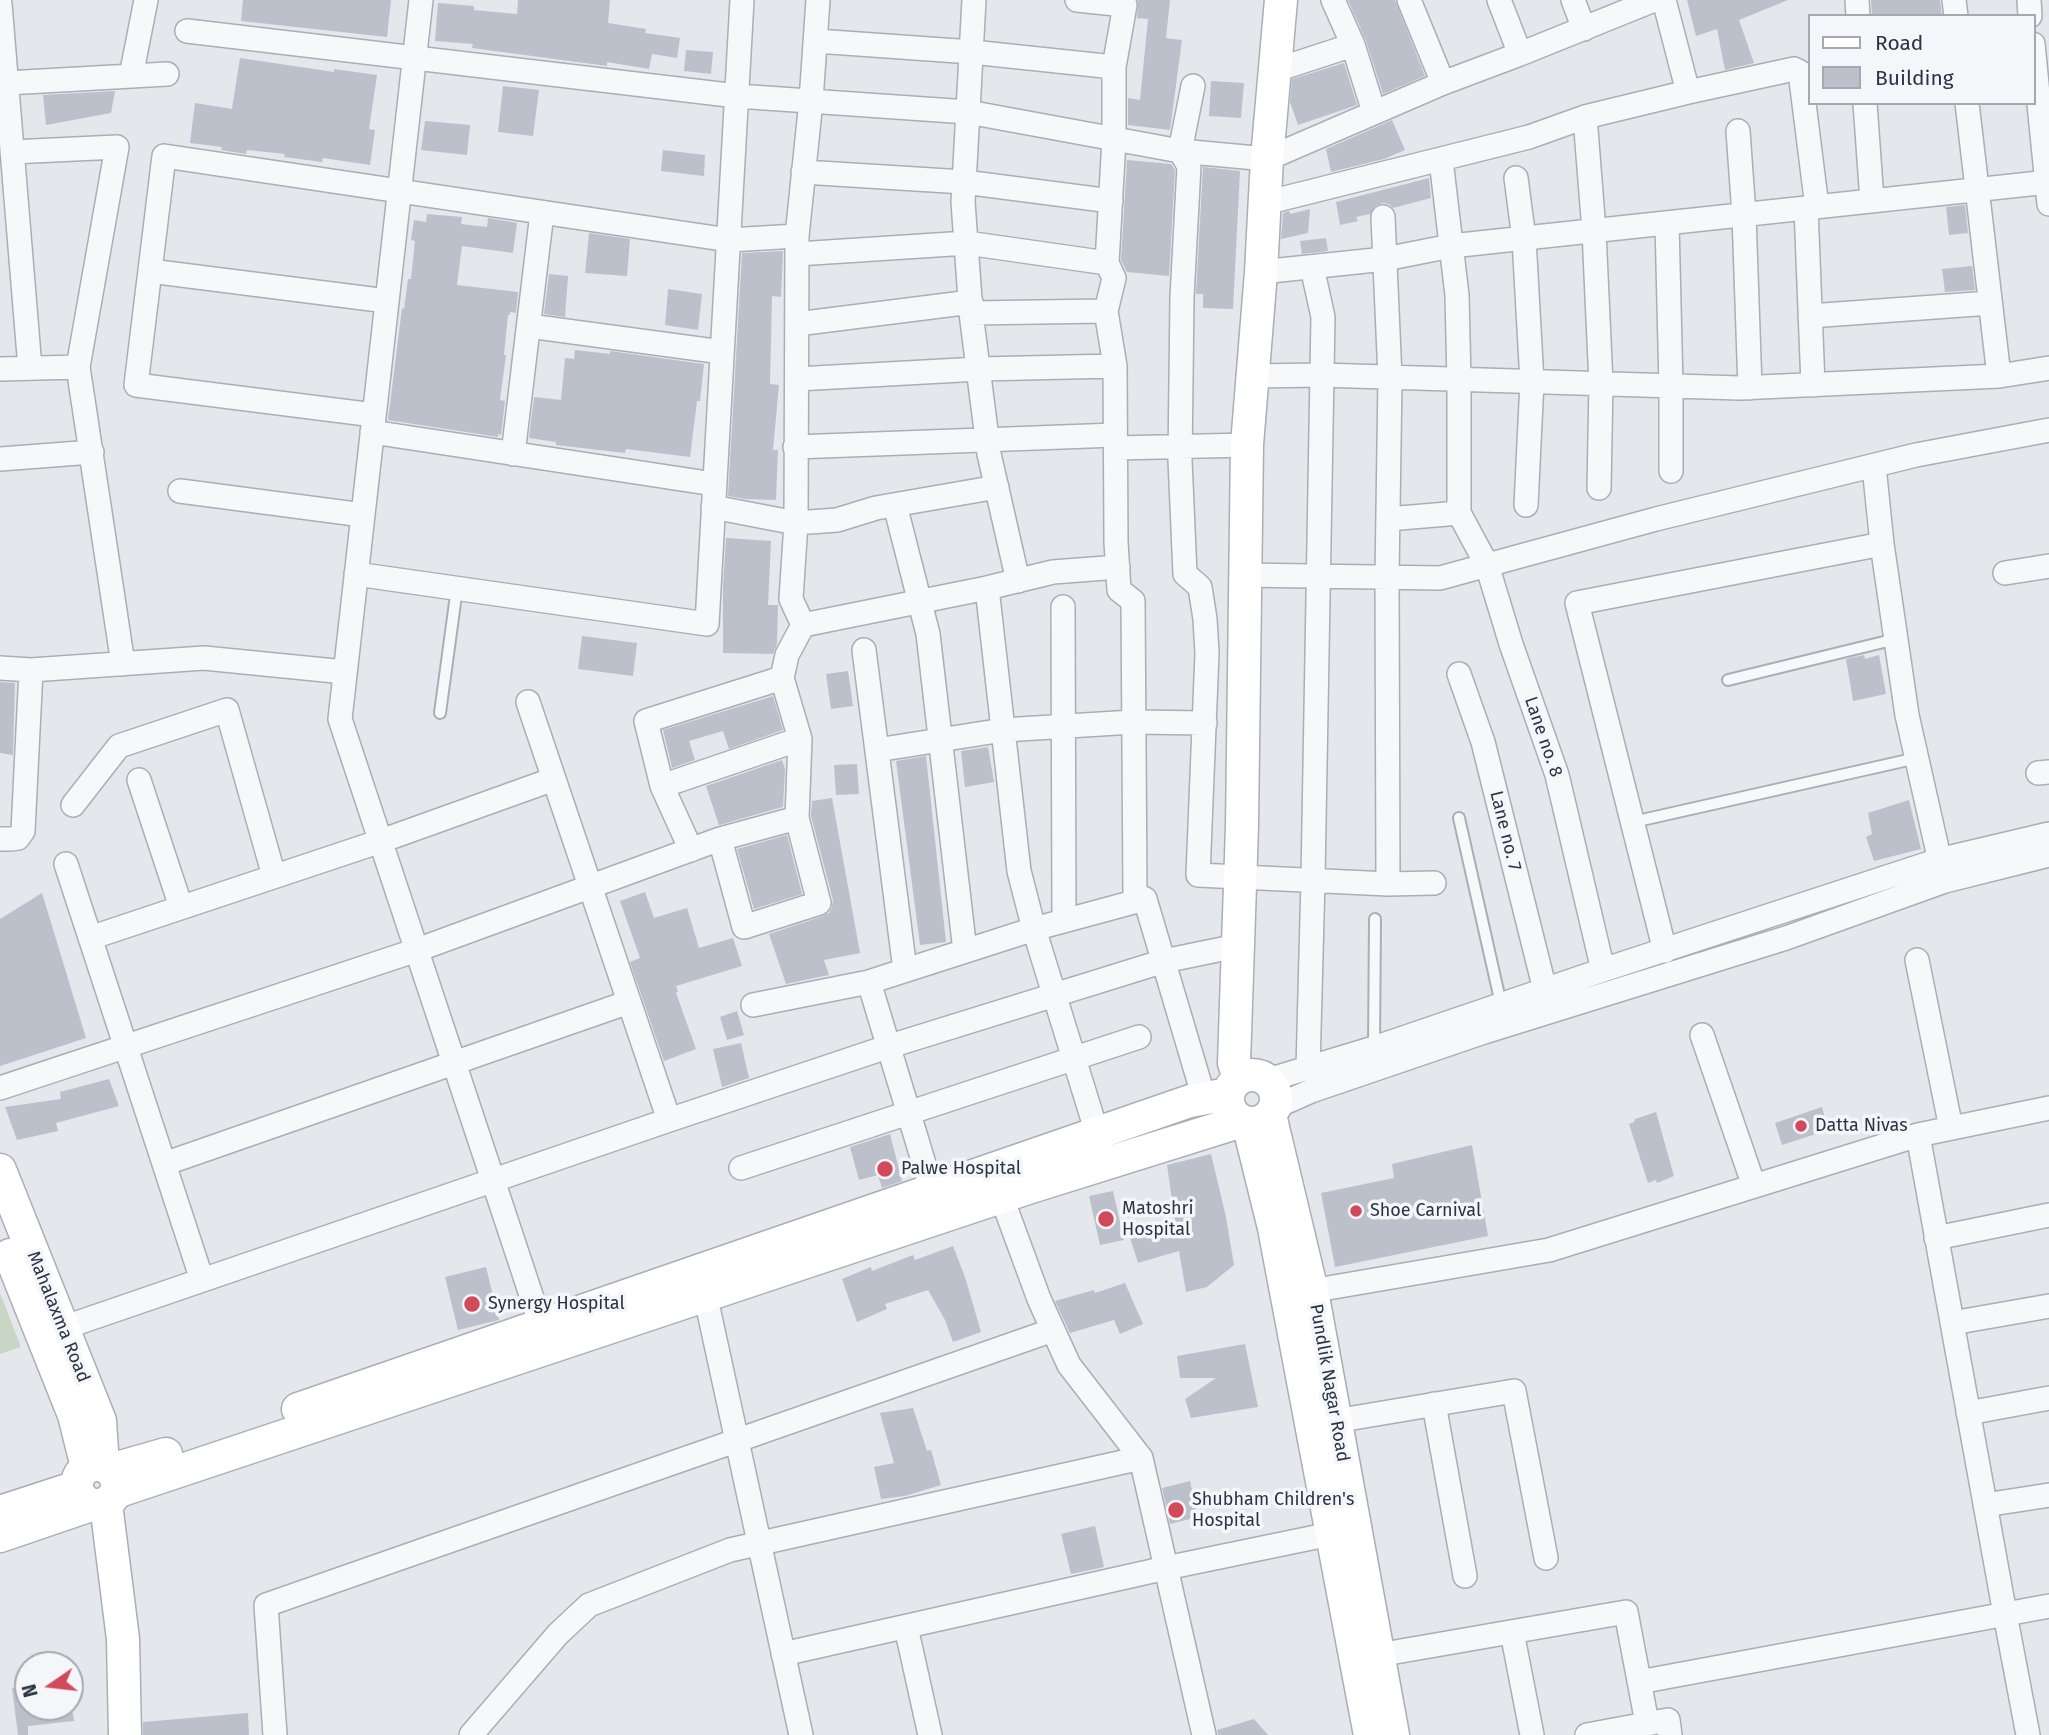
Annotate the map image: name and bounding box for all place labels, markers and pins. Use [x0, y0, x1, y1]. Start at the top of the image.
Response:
place label: Datta Nivas [1815, 1115, 1908, 1137]
marker: Datta Nivas [1793, 1118, 1809, 1134]
place label: Palwe Hospital [901, 1158, 1021, 1180]
marker: Palwe Hospital [875, 1159, 895, 1179]
place label: Matoshri Hospital [1122, 1198, 1194, 1240]
place label: Shoe Carnival [1370, 1200, 1481, 1222]
marker: Shoe Carnival [1348, 1203, 1364, 1219]
marker: Matoshri Hospital [1096, 1209, 1116, 1229]
place label: Synergy Hospital [488, 1293, 625, 1315]
marker: Synergy Hospital [462, 1294, 482, 1314]
place label: Shubham Children's Hospital [1192, 1489, 1354, 1532]
marker: Shubham Children's Hospital [1166, 1500, 1186, 1520]

